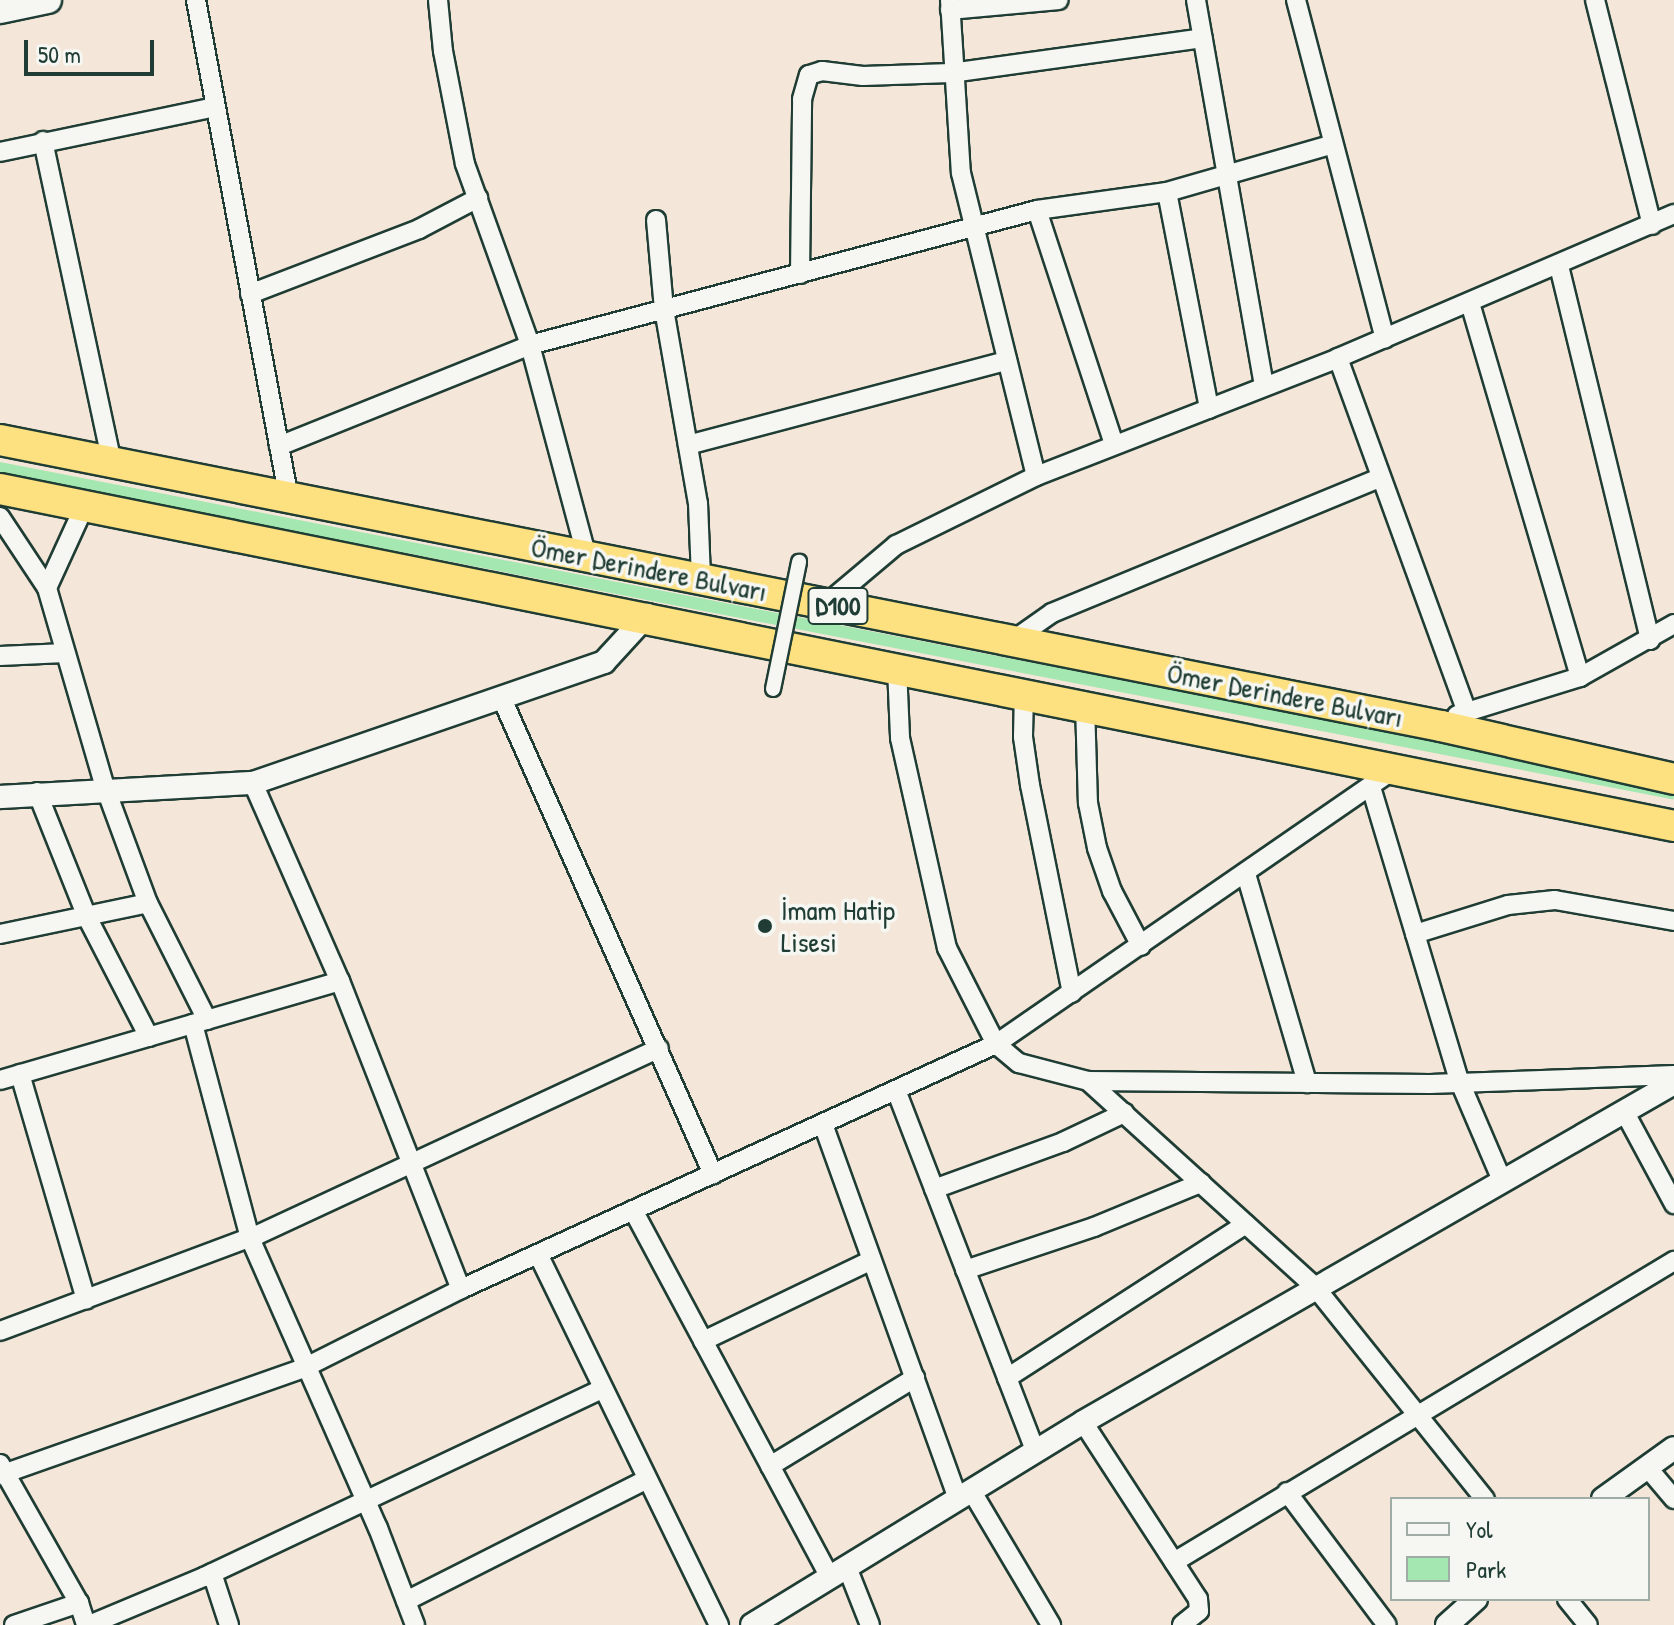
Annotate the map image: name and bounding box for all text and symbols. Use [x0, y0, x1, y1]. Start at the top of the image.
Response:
scale bar [28, 24, 158, 74]
text: 50 m [38, 38, 81, 70]
street label: Ömer Derindere Bulvarı [528, 530, 770, 608]
road number: D100 [806, 584, 870, 628]
street label: Ömer Derindere Bulvarı [1164, 656, 1406, 734]
place label: İmam Hatip Lisesi [781, 893, 895, 959]
marker: İmam Hatip Lisesi [756, 917, 774, 935]
legend [1390, 1497, 1650, 1601]
text: Yol [1466, 1513, 1493, 1545]
text: Park [1466, 1553, 1506, 1585]

